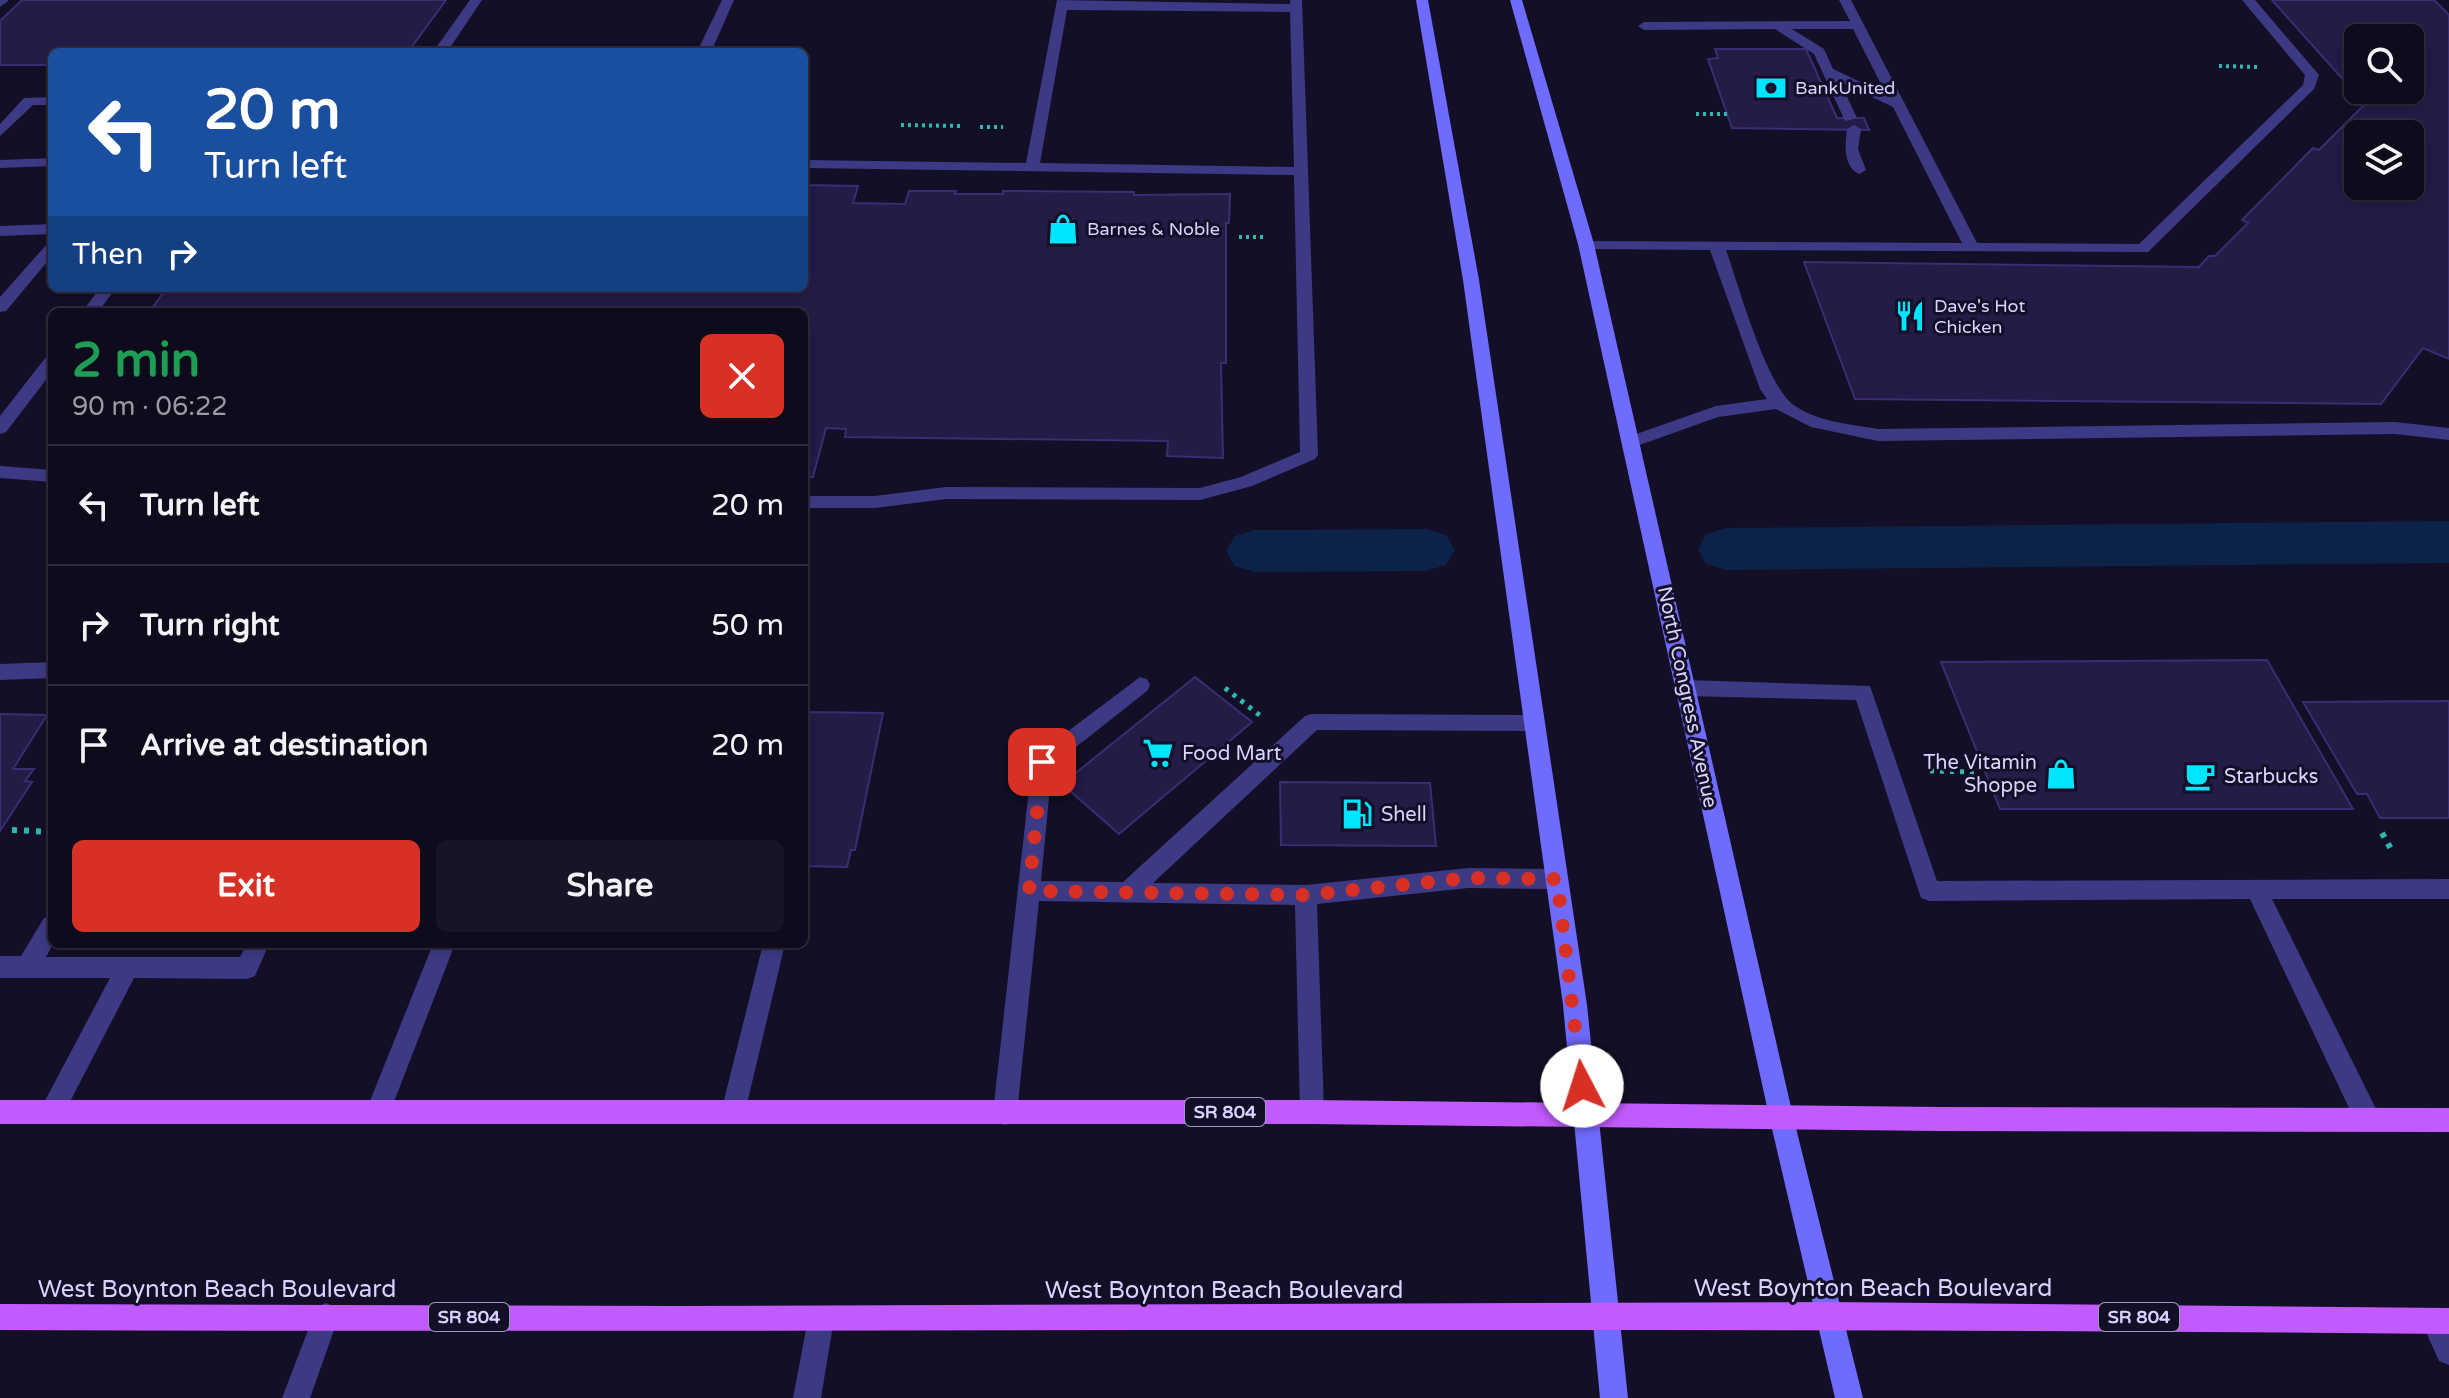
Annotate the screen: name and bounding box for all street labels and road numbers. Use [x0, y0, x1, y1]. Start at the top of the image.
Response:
street label: North Congress Avenue [1652, 584, 1722, 810]
road number: SR 804 [1185, 1098, 1265, 1126]
street label: West Boynton Beach Boulevard [1694, 1274, 2052, 1303]
street label: West Boynton Beach Boulevard [38, 1275, 396, 1304]
street label: West Boynton Beach Boulevard [1045, 1276, 1403, 1305]
road number: SR 804 [429, 1303, 509, 1331]
road number: SR 804 [2099, 1303, 2179, 1331]

